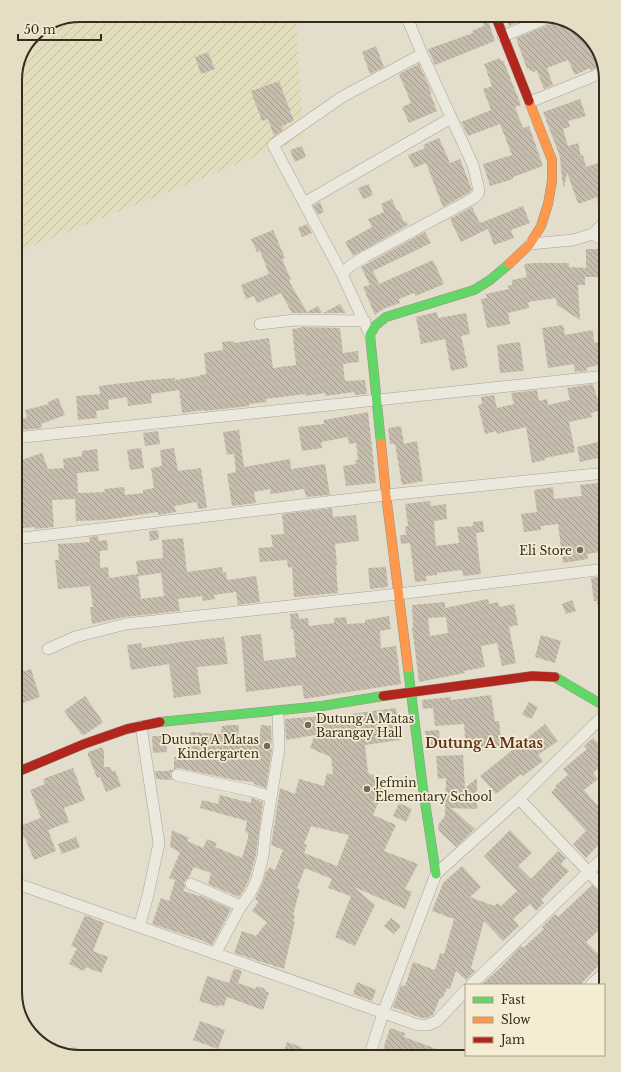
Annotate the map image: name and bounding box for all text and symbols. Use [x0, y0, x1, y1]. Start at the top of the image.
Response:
scale bar [18, 16, 101, 42]
text: 50 m [24, 22, 56, 37]
place label: Eli Store [519, 543, 572, 558]
marker: Eli Store [575, 545, 585, 555]
place label: Dutung A Matas Barangay Hall [316, 711, 414, 740]
marker: Dutung A Matas Barangay Hall [303, 720, 313, 730]
place label: Dutung A Matas Kindergarten [161, 732, 259, 761]
district label: Dutung A Matas [425, 734, 544, 752]
marker: Dutung A Matas Kindergarten [262, 741, 272, 751]
place label: Jefmin Elementary School [373, 775, 492, 804]
marker: Jefmin Elementary School [362, 784, 372, 794]
legend [465, 984, 605, 1056]
text: Fast [501, 992, 526, 1007]
text: Slow [501, 1012, 531, 1027]
text: Jam [499, 1032, 525, 1047]

